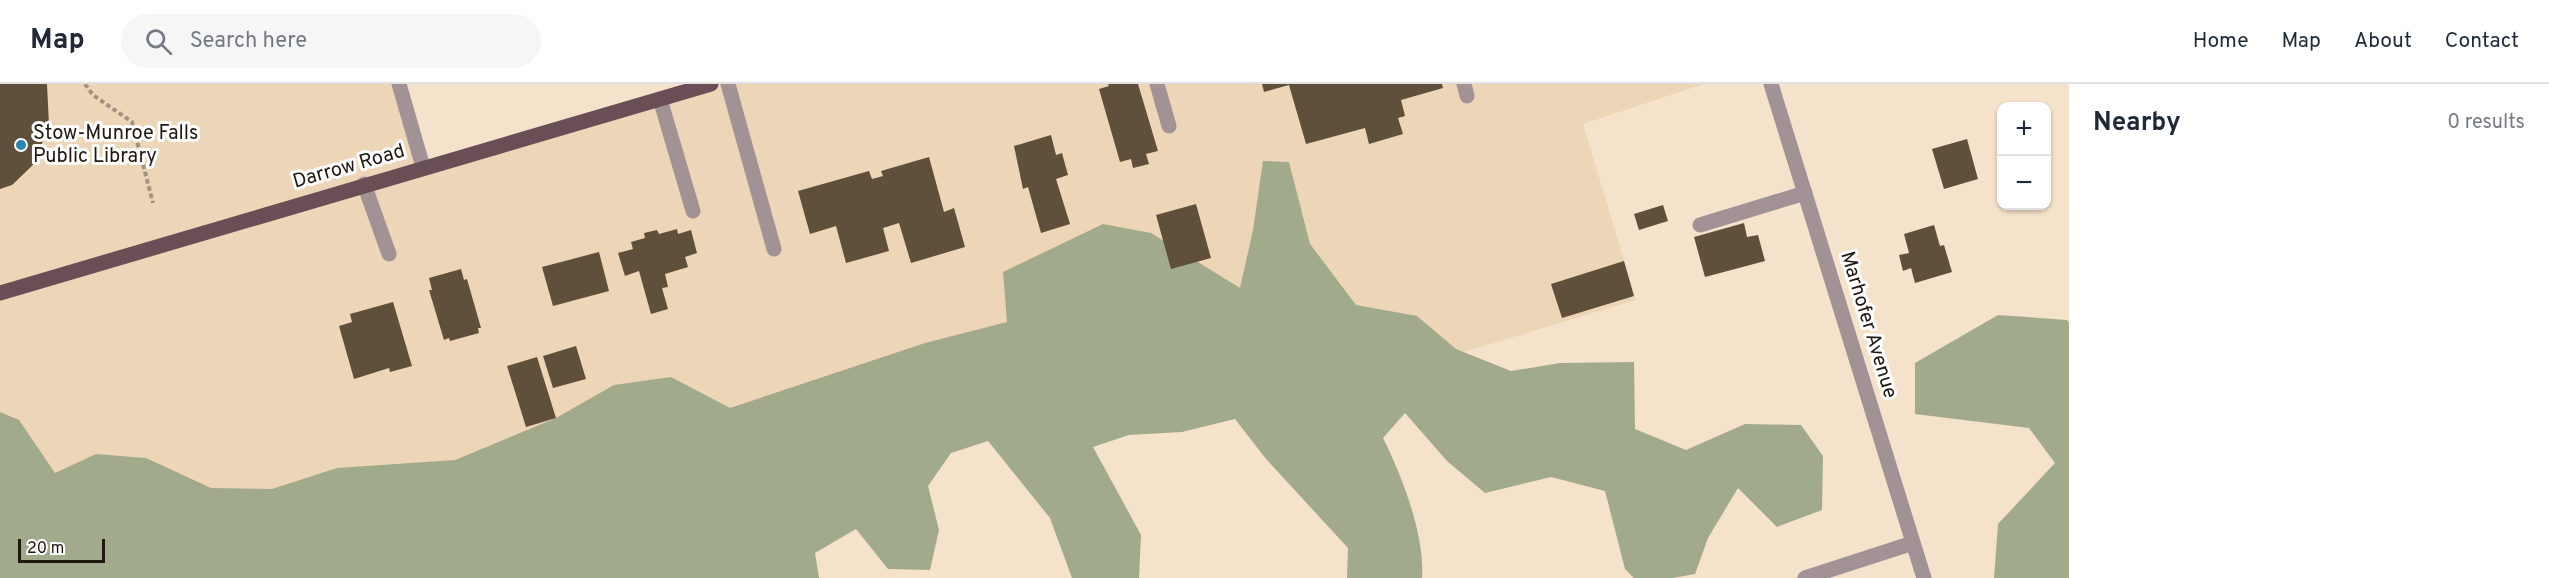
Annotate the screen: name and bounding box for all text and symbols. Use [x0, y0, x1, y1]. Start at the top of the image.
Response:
search box [121, 14, 541, 68]
text: Map [30, 23, 85, 59]
icon: search [142, 25, 175, 58]
text: Search here [190, 28, 307, 55]
text: Home [2193, 28, 2249, 55]
text: Map [2282, 28, 2321, 55]
text: About [2354, 28, 2412, 55]
text: Contact [2445, 28, 2519, 55]
map controls [1997, 102, 2051, 210]
button: + [1997, 102, 2051, 156]
text: Nearby [2093, 107, 2181, 140]
text: 0 results [2447, 110, 2525, 136]
place label: Stow-Munroe Falls Public Library [33, 121, 198, 170]
marker: Stow-Munroe Falls Public Library [14, 138, 28, 152]
street label: Darrow Road [290, 139, 408, 195]
button: − [1997, 156, 2051, 210]
street label: Marhofer Avenue [1833, 248, 1903, 402]
scale bar [18, 536, 105, 564]
text: 20 m [27, 539, 64, 559]

